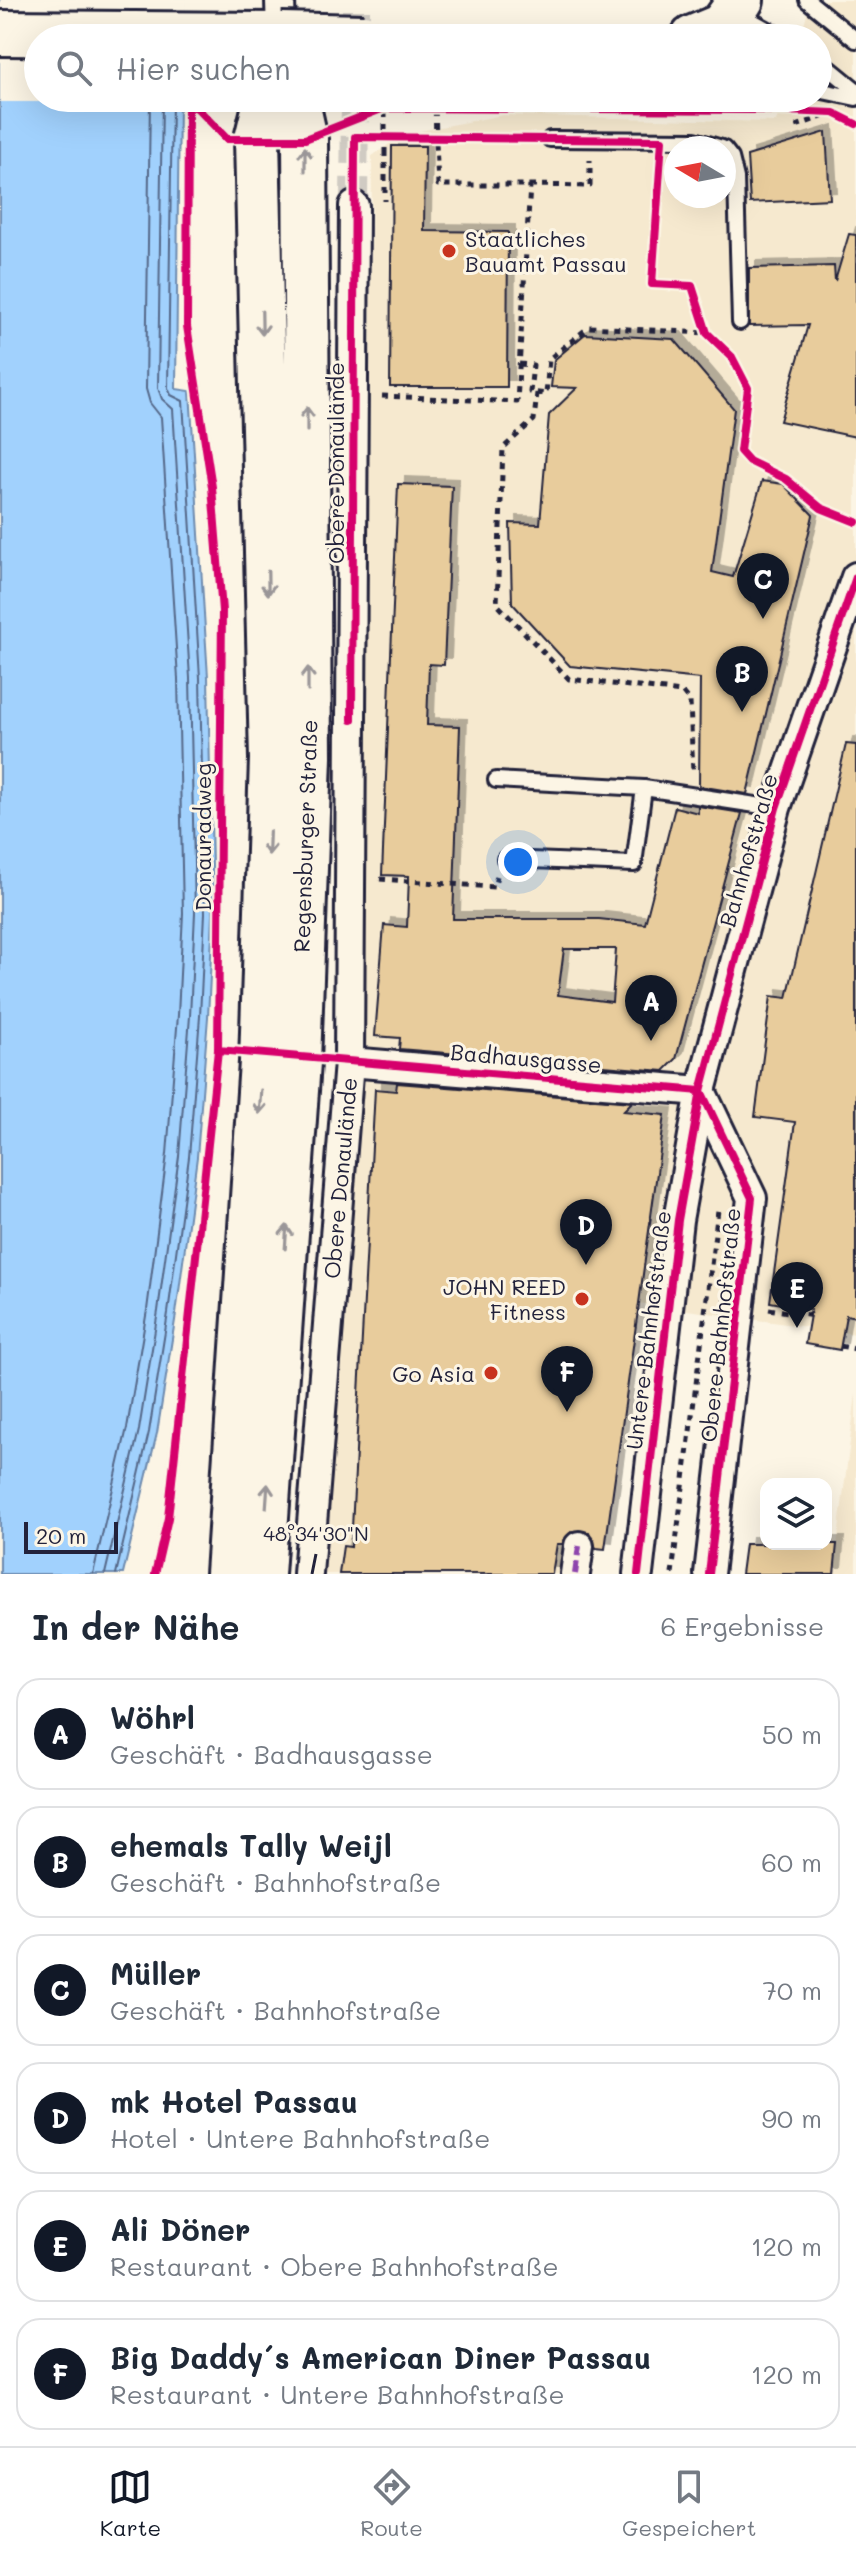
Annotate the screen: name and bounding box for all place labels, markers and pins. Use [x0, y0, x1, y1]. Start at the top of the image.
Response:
place label: Staatliches Bauamt Passau [465, 224, 627, 278]
marker: Staatliches Bauamt Passau [440, 242, 458, 260]
pin: C [737, 553, 789, 619]
pin: B [716, 646, 768, 712]
pin: A [625, 975, 677, 1041]
pin: D [560, 1199, 612, 1265]
pin: E [771, 1262, 823, 1328]
place label: JOHN REED Fitness [443, 1272, 566, 1326]
marker: JOHN REED Fitness [573, 1290, 591, 1308]
pin: F [541, 1346, 593, 1412]
place label: Go Asia [392, 1359, 475, 1388]
marker: Go Asia [482, 1364, 500, 1382]

